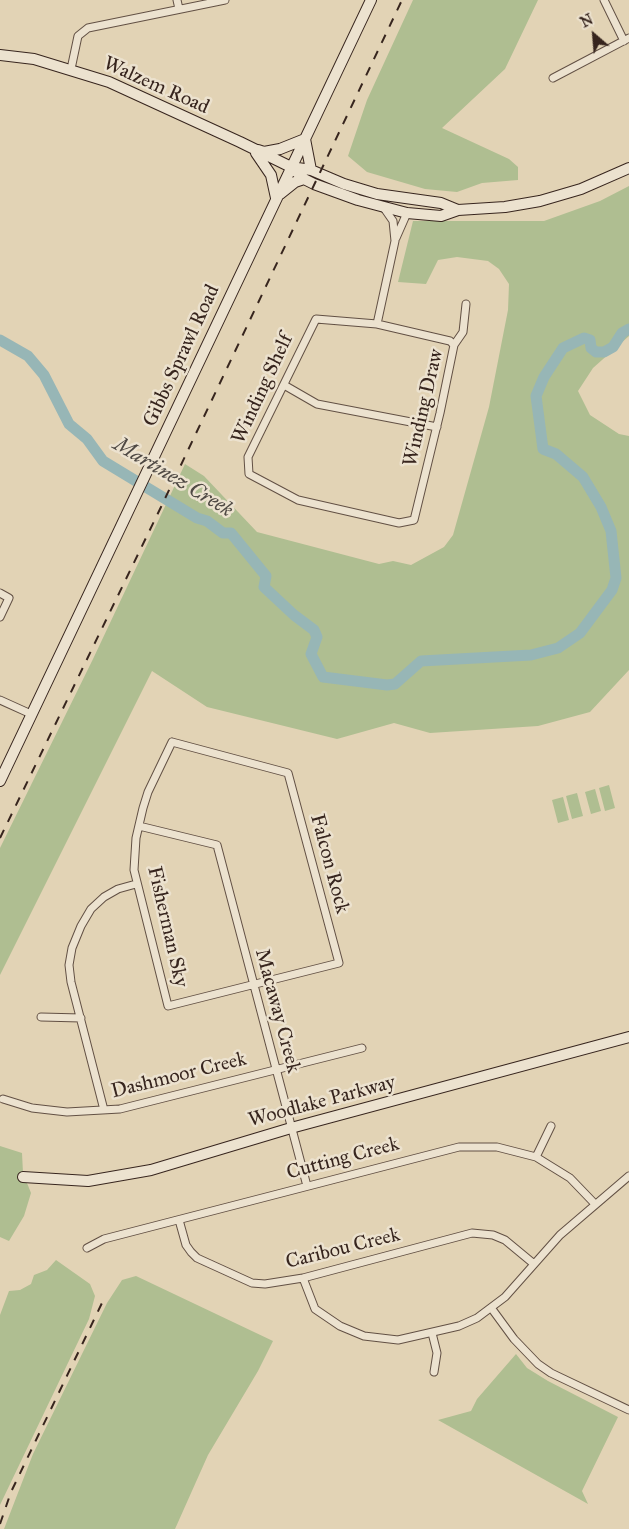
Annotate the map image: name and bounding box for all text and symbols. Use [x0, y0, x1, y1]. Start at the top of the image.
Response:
north arrow [569, 10, 619, 60]
text: N [578, 11, 596, 31]
street label: Walzem Road [99, 52, 213, 120]
street label: Gibbs Sprawl Road [139, 281, 225, 431]
street label: Winding Shelf [227, 330, 299, 448]
street label: Winding Draw [399, 347, 449, 469]
water label: Martinez Creek [109, 432, 237, 524]
street label: Falcon Rock [304, 812, 354, 916]
street label: Fisherman Sky [141, 864, 193, 990]
street label: Macaway Creek [249, 946, 305, 1076]
street label: Dashmoor Creek [109, 1048, 249, 1104]
street label: Woodlake Parkway [246, 1071, 398, 1133]
street label: Cutting Creek [284, 1132, 402, 1186]
street label: Caribou Creek [283, 1223, 403, 1275]

